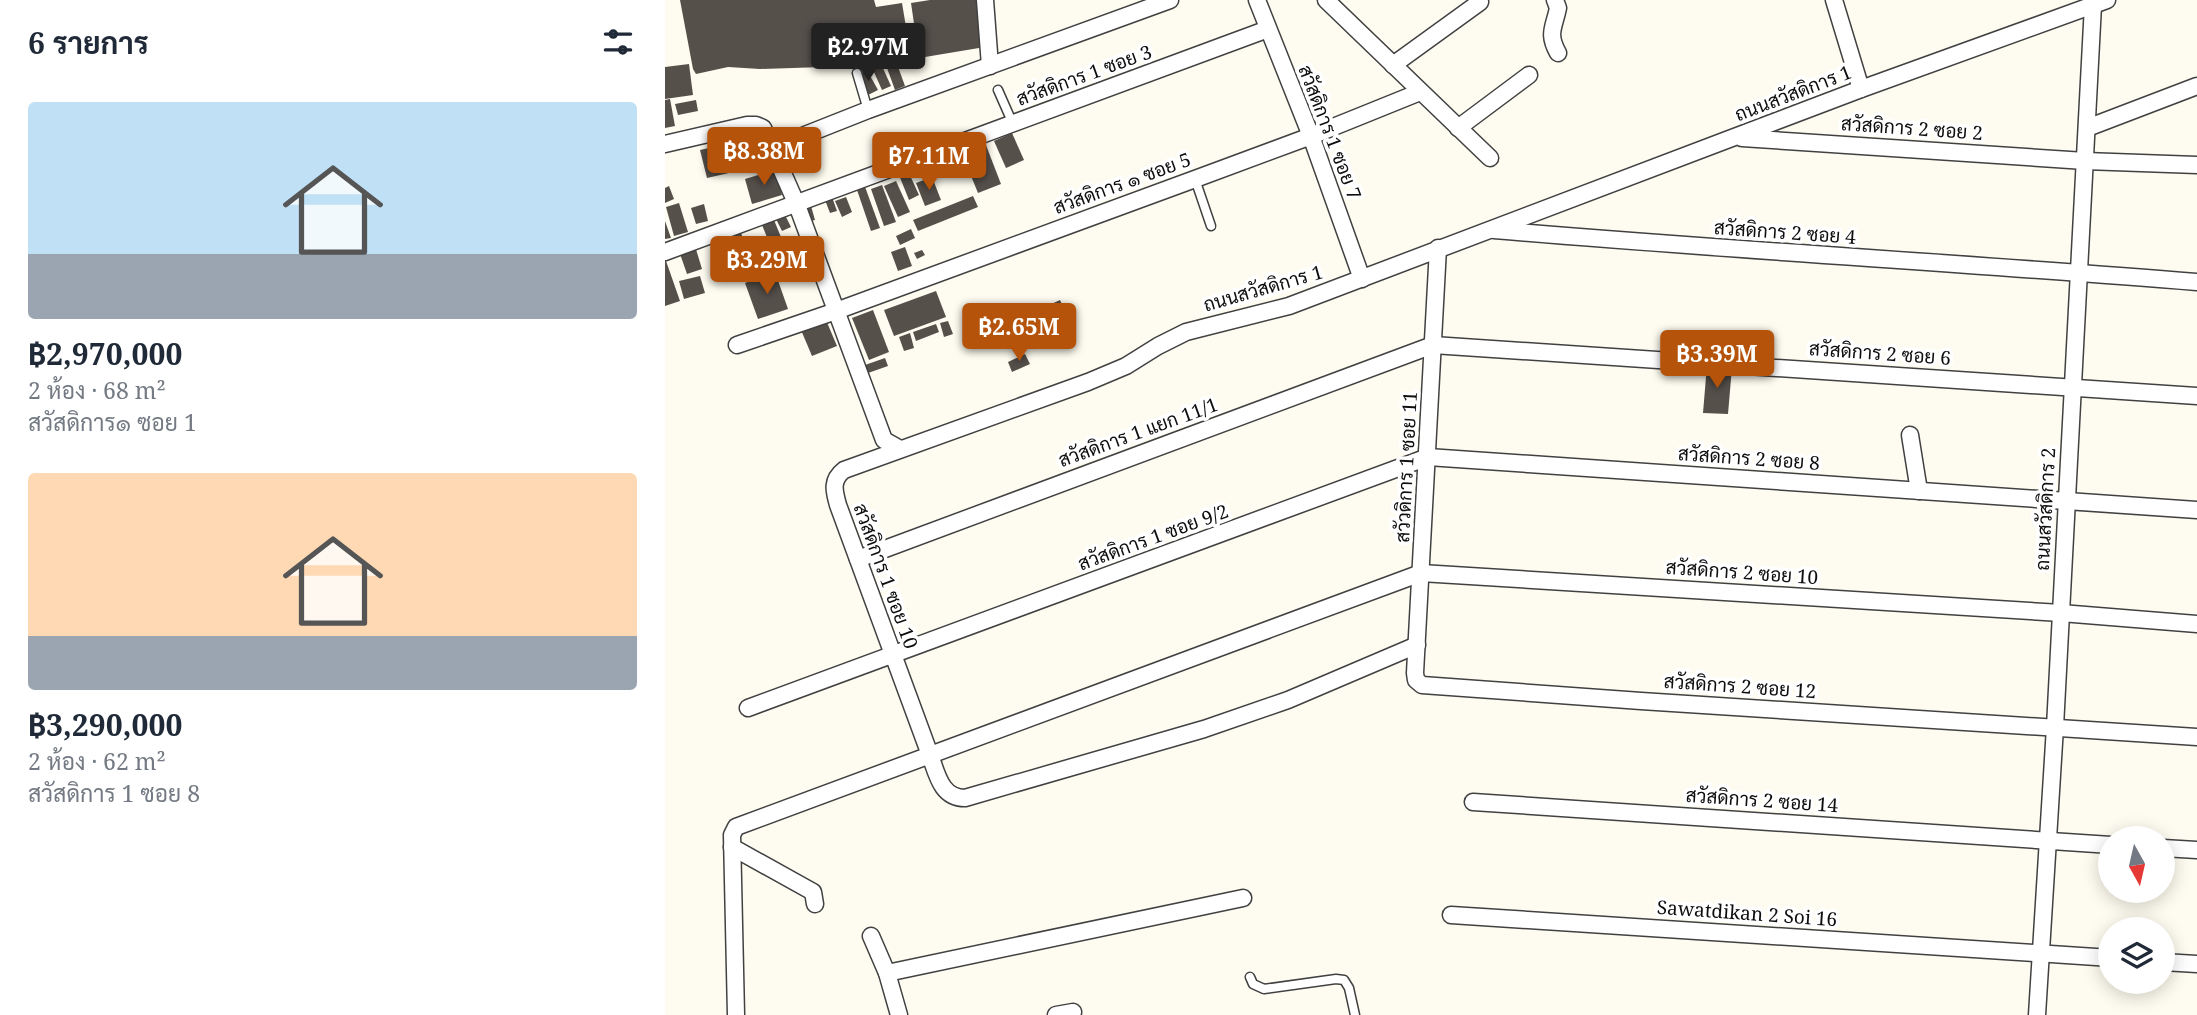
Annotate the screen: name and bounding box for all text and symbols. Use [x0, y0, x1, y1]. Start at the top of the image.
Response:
text: 6 รายการ [28, 22, 149, 63]
icon: filters [599, 23, 637, 61]
pin: ฿2.97M [811, 24, 925, 83]
text: ฿2.97M [827, 30, 909, 62]
street label: สวัสดิการ 1 ซอย 3 [1013, 38, 1155, 112]
street label: ถนนสวัสดิการ 1 [1731, 59, 1855, 127]
street label: สวัสดิการ 1 ซอย 7 [1292, 61, 1368, 203]
street label: สวัสดิการ 2 ซอย 2 [1840, 110, 1984, 146]
pin: ฿8.38M [707, 128, 821, 187]
pin: ฿7.11M [872, 132, 986, 192]
text: ฿8.38M [723, 134, 805, 166]
text: ฿7.11M [888, 139, 970, 171]
street label: สวัสดิการ ๑ ซอย 5 [1050, 146, 1194, 220]
icon: home [270, 147, 396, 273]
street label: สวัสดิการ 2 ซอย 4 [1713, 214, 1857, 250]
pin: ฿3.29M [710, 236, 824, 296]
text: ฿3.29M [726, 243, 808, 275]
street label: ถนนสวัสดิการ 1 [1200, 259, 1326, 317]
pin: ฿2.65M [962, 304, 1076, 363]
text: ฿2.65M [978, 310, 1060, 342]
pin: ฿3.39M [1660, 330, 1774, 390]
text: ฿2,970,000 [28, 333, 182, 374]
street label: สวัสดิการ 2 ซอย 6 [1808, 335, 1952, 371]
text: ฿3.39M [1676, 337, 1758, 369]
text: 2 ห้อง · 68 m² [28, 374, 166, 406]
street label: สวัสดิการ 1 แยก 11/1 [1055, 391, 1221, 473]
street label: สวัวดิการ 1 ซอย 11 [1389, 391, 1423, 543]
text: สวัสดิการ๑ ซอย 1 [28, 406, 197, 438]
street label: สวัสดิการ 2 ซอย 8 [1677, 440, 1821, 476]
street label: ถนนสวัสดิการ 2 [2029, 447, 2061, 571]
street label: สวัสดิการ 1 ซอย 9/2 [1074, 498, 1232, 576]
street label: สวัสดิการ 1 ซอย 10 [848, 500, 924, 652]
icon: home [270, 518, 396, 644]
street label: สวัสดิการ 2 ซอย 10 [1665, 554, 1819, 590]
street label: สวัสดิการ 2 ซอย 12 [1663, 668, 1817, 704]
text: ฿3,290,000 [28, 704, 182, 745]
text: 2 ห้อง · 62 m² [28, 745, 166, 777]
text: สวัสดิการ 1 ซอย 8 [28, 777, 200, 809]
street label: สวัสดิการ 2 ซอย 14 [1685, 782, 1839, 818]
north arrow [2098, 826, 2175, 903]
map controls [2098, 826, 2175, 994]
street label: Sawatdikan 2 Soi 16 [1656, 894, 1838, 932]
button: layers [2098, 917, 2175, 994]

